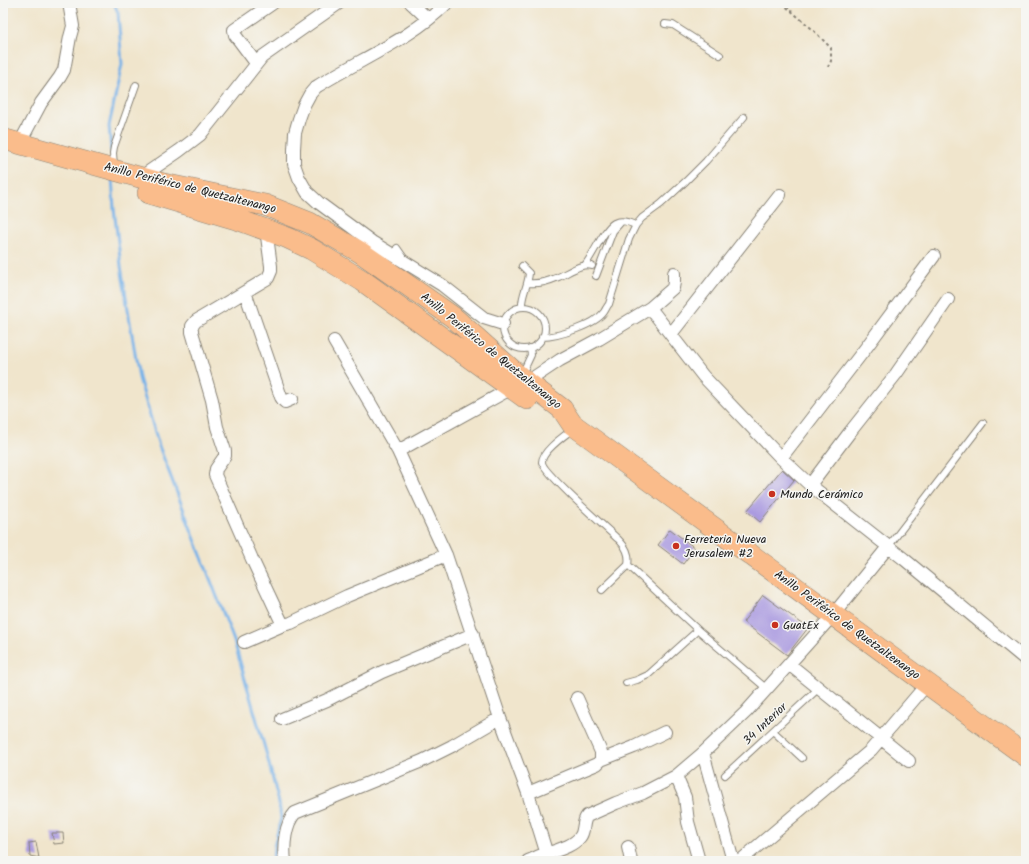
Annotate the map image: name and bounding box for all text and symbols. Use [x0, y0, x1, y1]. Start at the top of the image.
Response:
street label: Anillo Periférico de Quetzaltenango [102, 157, 278, 219]
street label: Anillo Periférico de Quetzaltenango [416, 288, 566, 414]
place label: Mundo Cerámico [780, 485, 863, 504]
marker: Mundo Cerámico [767, 489, 777, 499]
place label: Ferreteria Nueva Jerusalem #2 [684, 530, 767, 563]
marker: Ferreteria Nueva Jerusalem #2 [671, 541, 681, 551]
street label: Anillo Periférico de Quetzaltenango [770, 565, 924, 685]
place label: GuatEx [783, 616, 819, 635]
marker: GuatEx [770, 620, 780, 630]
street label: 34 Interior [739, 698, 792, 750]

